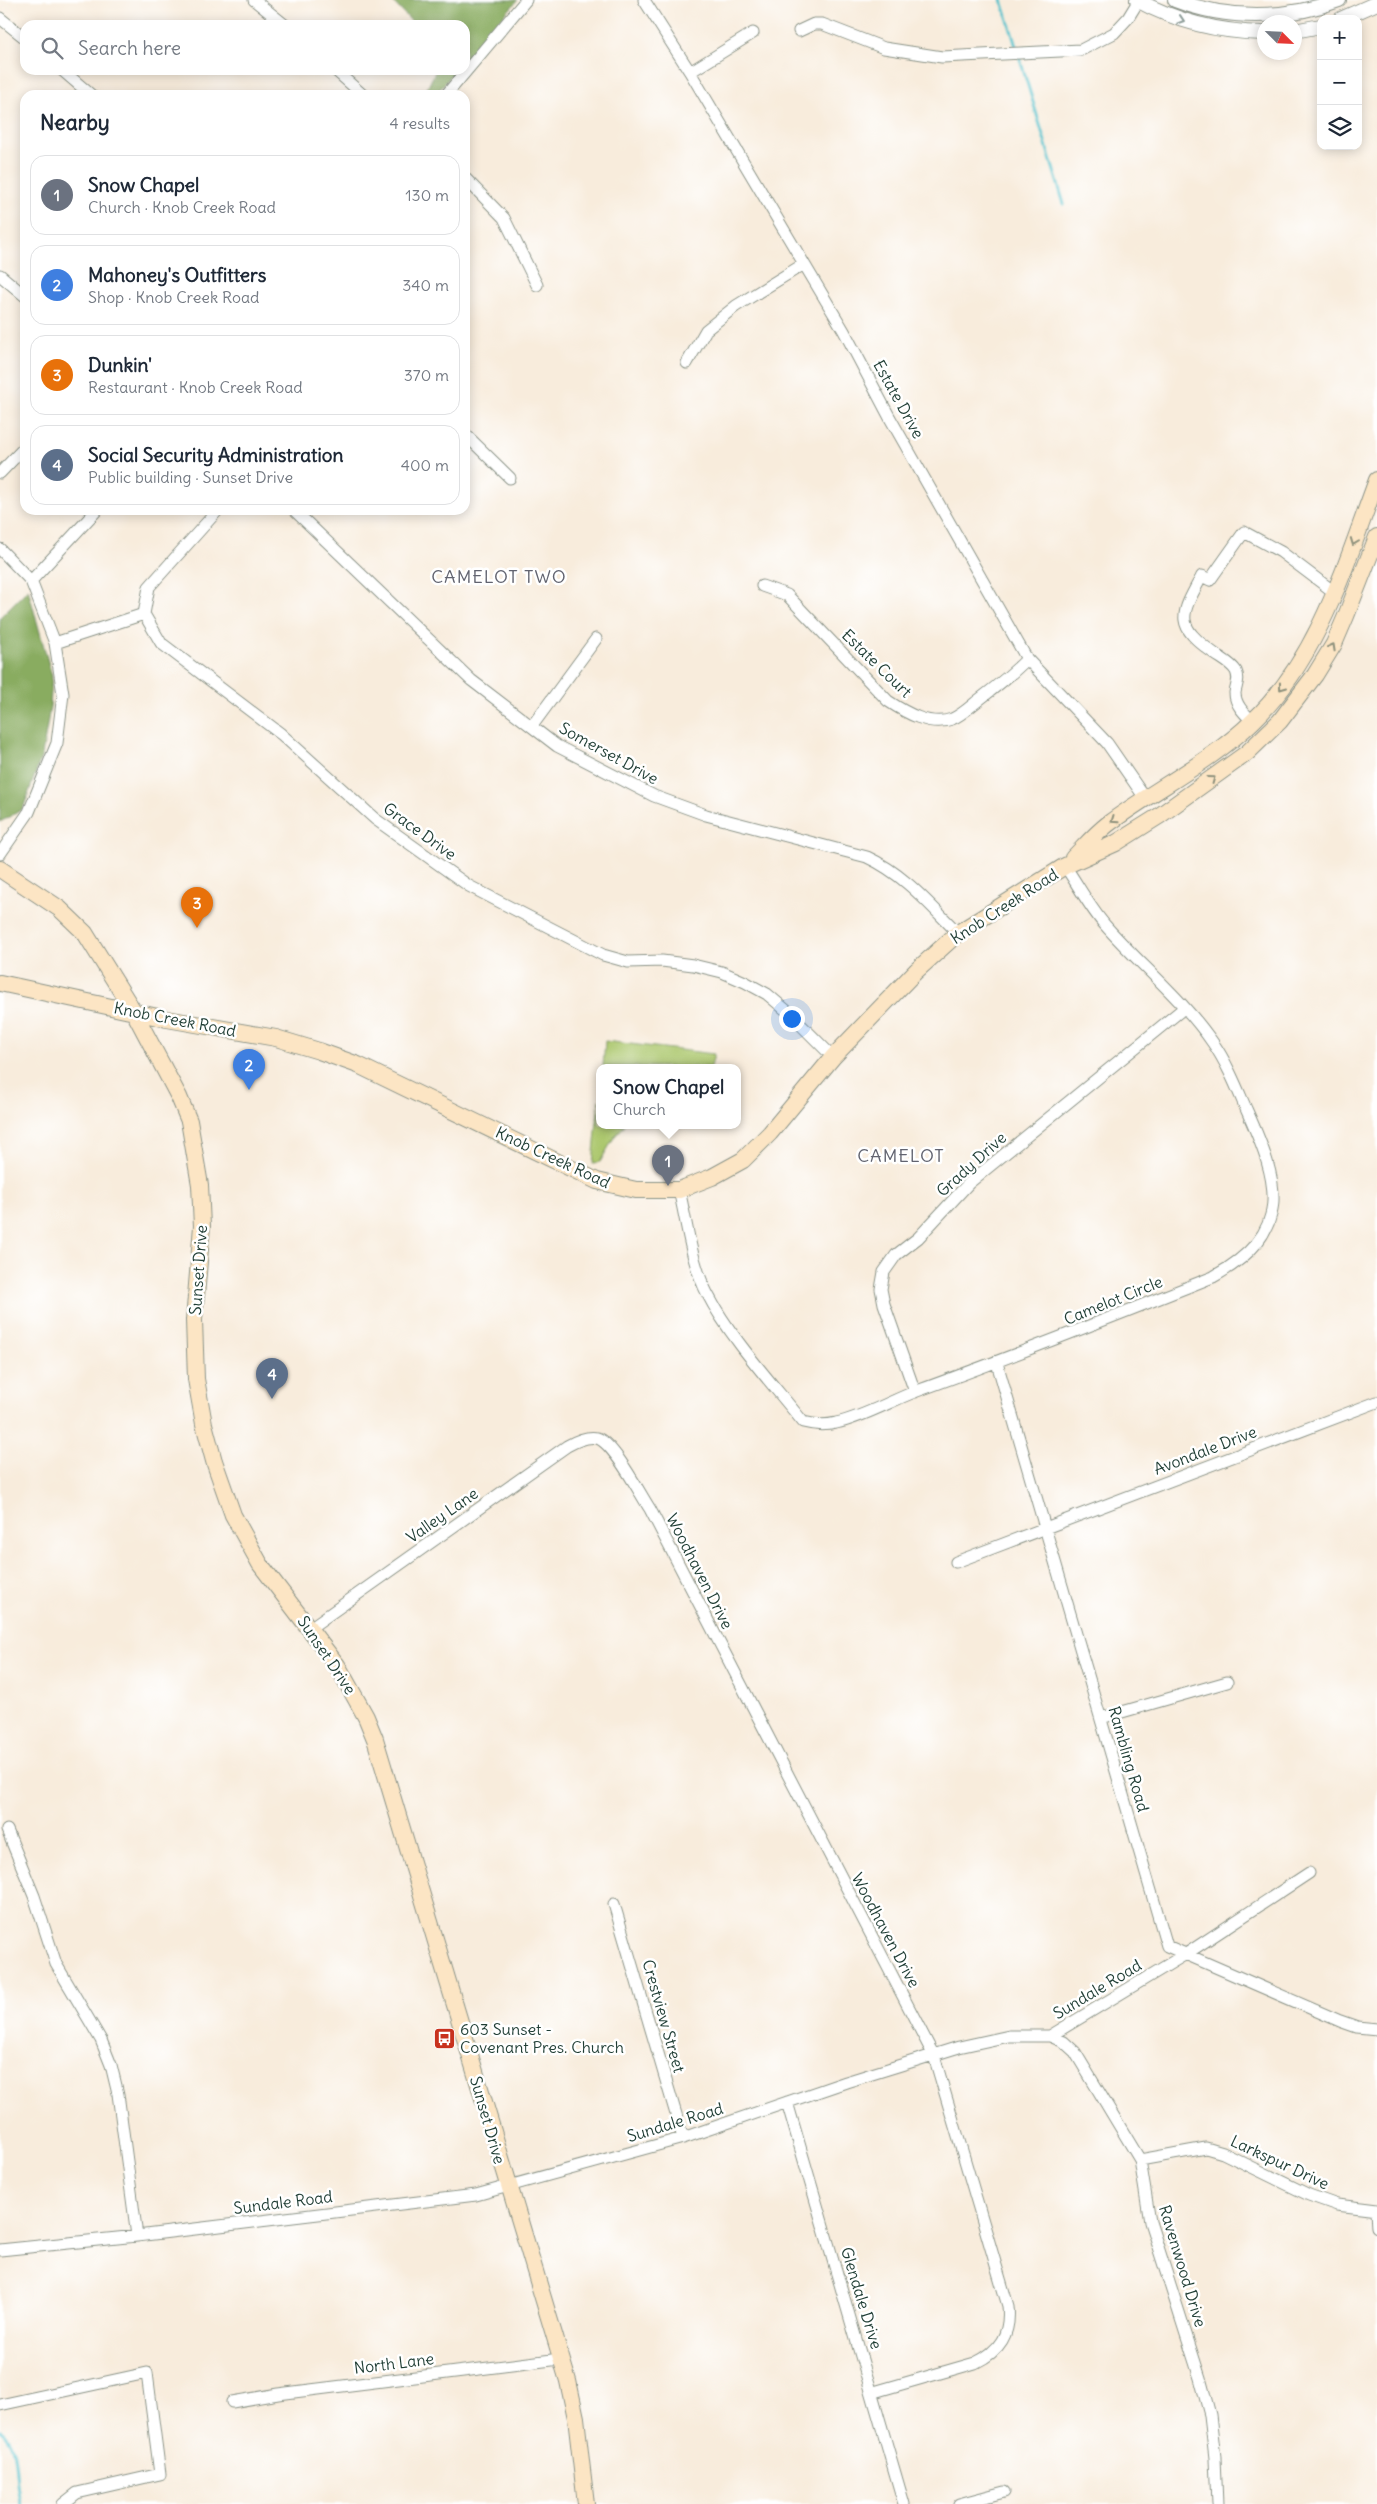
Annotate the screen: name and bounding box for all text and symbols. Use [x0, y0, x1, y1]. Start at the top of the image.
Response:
one-way arrow [1177, 14, 1185, 24]
north arrow [1257, 15, 1302, 60]
map controls [1317, 15, 1362, 150]
button: + [1317, 15, 1362, 60]
search box [20, 20, 470, 75]
icon: search [38, 34, 66, 62]
text: Search here [78, 36, 181, 60]
button: − [1317, 60, 1362, 105]
button: layers [1317, 105, 1362, 150]
text: Nearby [40, 109, 110, 136]
text: 4 results [389, 113, 450, 133]
text: Snow Chapel [88, 173, 199, 197]
text: 1 [54, 185, 60, 205]
text: 130 m [405, 185, 449, 205]
text: Church · Knob Creek Road [88, 197, 276, 217]
text: Mahoney's Outfitters [88, 263, 267, 287]
text: 2 [53, 275, 61, 295]
text: 340 m [402, 275, 449, 295]
text: Shop · Knob Creek Road [88, 287, 259, 307]
text: Dunkin' [88, 353, 152, 377]
street label: Estate Drive [869, 356, 929, 442]
text: 3 [52, 365, 62, 385]
text: 370 m [404, 365, 449, 385]
text: Restaurant · Knob Creek Road [88, 377, 303, 397]
text: Social Security Administration [88, 443, 343, 467]
text: 4 [52, 455, 62, 475]
text: 400 m [401, 455, 449, 475]
text: Public building · Sunset Drive [88, 467, 293, 487]
one-way arrow [1350, 538, 1360, 546]
district label: CAMELOT TWO [431, 565, 567, 588]
street label: Estate Court [838, 625, 917, 702]
one-way arrow [1325, 643, 1335, 652]
one-way arrow [1279, 681, 1288, 691]
street label: Somerset Drive [556, 718, 662, 788]
one-way arrow [1206, 776, 1215, 784]
street label: Grace Drive [380, 798, 460, 864]
one-way arrow [1110, 814, 1120, 823]
street label: Knob Creek Road [947, 864, 1061, 948]
pin: 3 [181, 887, 213, 928]
street label: Knob Creek Road [112, 997, 238, 1041]
your location [779, 1006, 805, 1032]
pin: 2 [233, 1049, 265, 1090]
popup [596, 1064, 741, 1129]
text: Snow Chapel [613, 1075, 724, 1099]
text: Church [613, 1099, 666, 1119]
street label: Knob Creek Road [493, 1122, 613, 1192]
street label: Grady Drive [932, 1127, 1010, 1201]
district label: CAMELOT [857, 1144, 945, 1167]
pin: 1 [652, 1145, 684, 1186]
street label: Sunset Drive [185, 1224, 211, 1316]
street label: Camelot Circle [1061, 1271, 1165, 1329]
pin: 4 [256, 1358, 288, 1399]
street label: Avondale Drive [1151, 1421, 1259, 1479]
street label: Valley Lane [402, 1483, 482, 1547]
street label: Woodhaven Drive [662, 1510, 738, 1632]
street label: Sunset Drive [293, 1612, 361, 1698]
street label: Rambling Road [1104, 1704, 1154, 1814]
street label: Woodhaven Drive [847, 1869, 925, 1991]
street label: Sundale Road [1049, 1955, 1145, 2023]
street label: Crestview Street [638, 1957, 690, 2075]
place label: 603 Sunset - Covenant Pres. Church [460, 2019, 624, 2057]
bus stop icon: 603 Sunset - Covenant Pres. Church [432, 2026, 456, 2050]
street label: Sunset Drive [466, 2074, 510, 2166]
street label: Sundale Road [624, 2098, 726, 2146]
street label: Larkspur Drive [1228, 2130, 1332, 2194]
street label: Sundale Road [232, 2186, 334, 2218]
street label: Ravenwood Drive [1155, 2203, 1211, 2329]
street label: Glendale Drive [837, 2245, 887, 2351]
street label: North Lane [353, 2348, 435, 2378]

